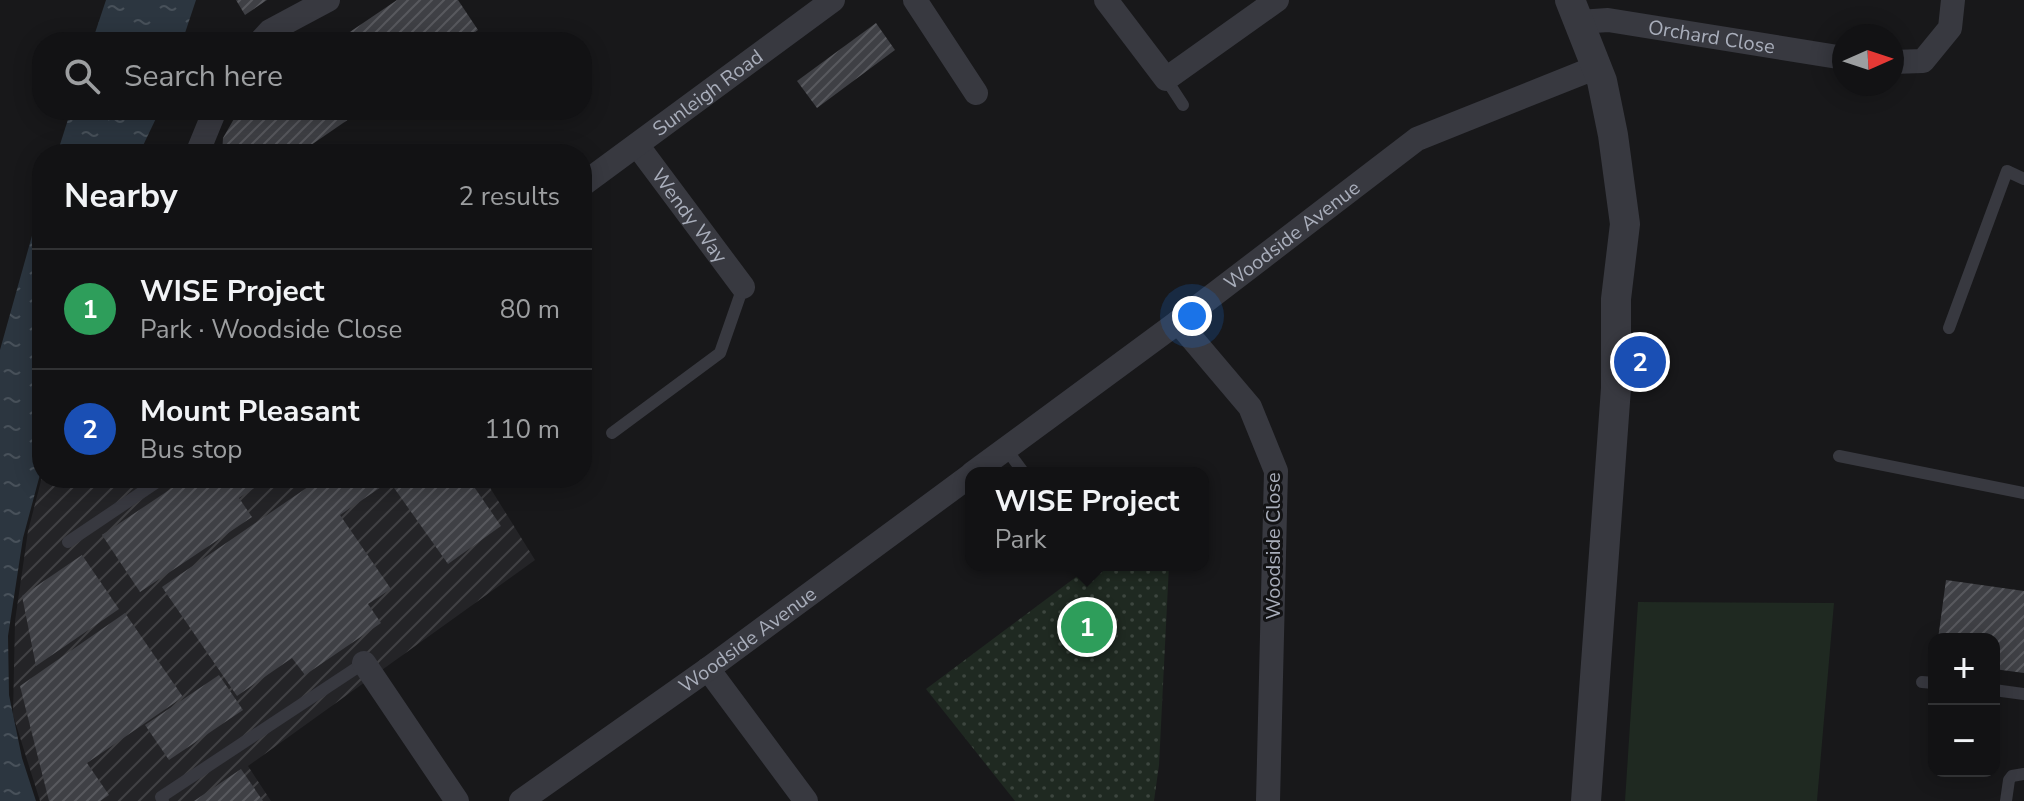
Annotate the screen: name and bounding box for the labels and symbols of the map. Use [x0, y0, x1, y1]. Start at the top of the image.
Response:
street label: Orchard Close [1646, 14, 1777, 61]
north arrow [1832, 24, 1904, 96]
street label: Sunleigh Road [647, 43, 769, 143]
street label: Wendy Way [645, 163, 734, 269]
street label: Woodside Avenue [1219, 174, 1366, 296]
your location [1172, 296, 1212, 336]
pin: 2 [1614, 332, 1666, 392]
street label: Woodside Close [1260, 472, 1287, 620]
street label: Woodside Avenue [673, 581, 822, 700]
pin: 1 [1061, 597, 1113, 657]

